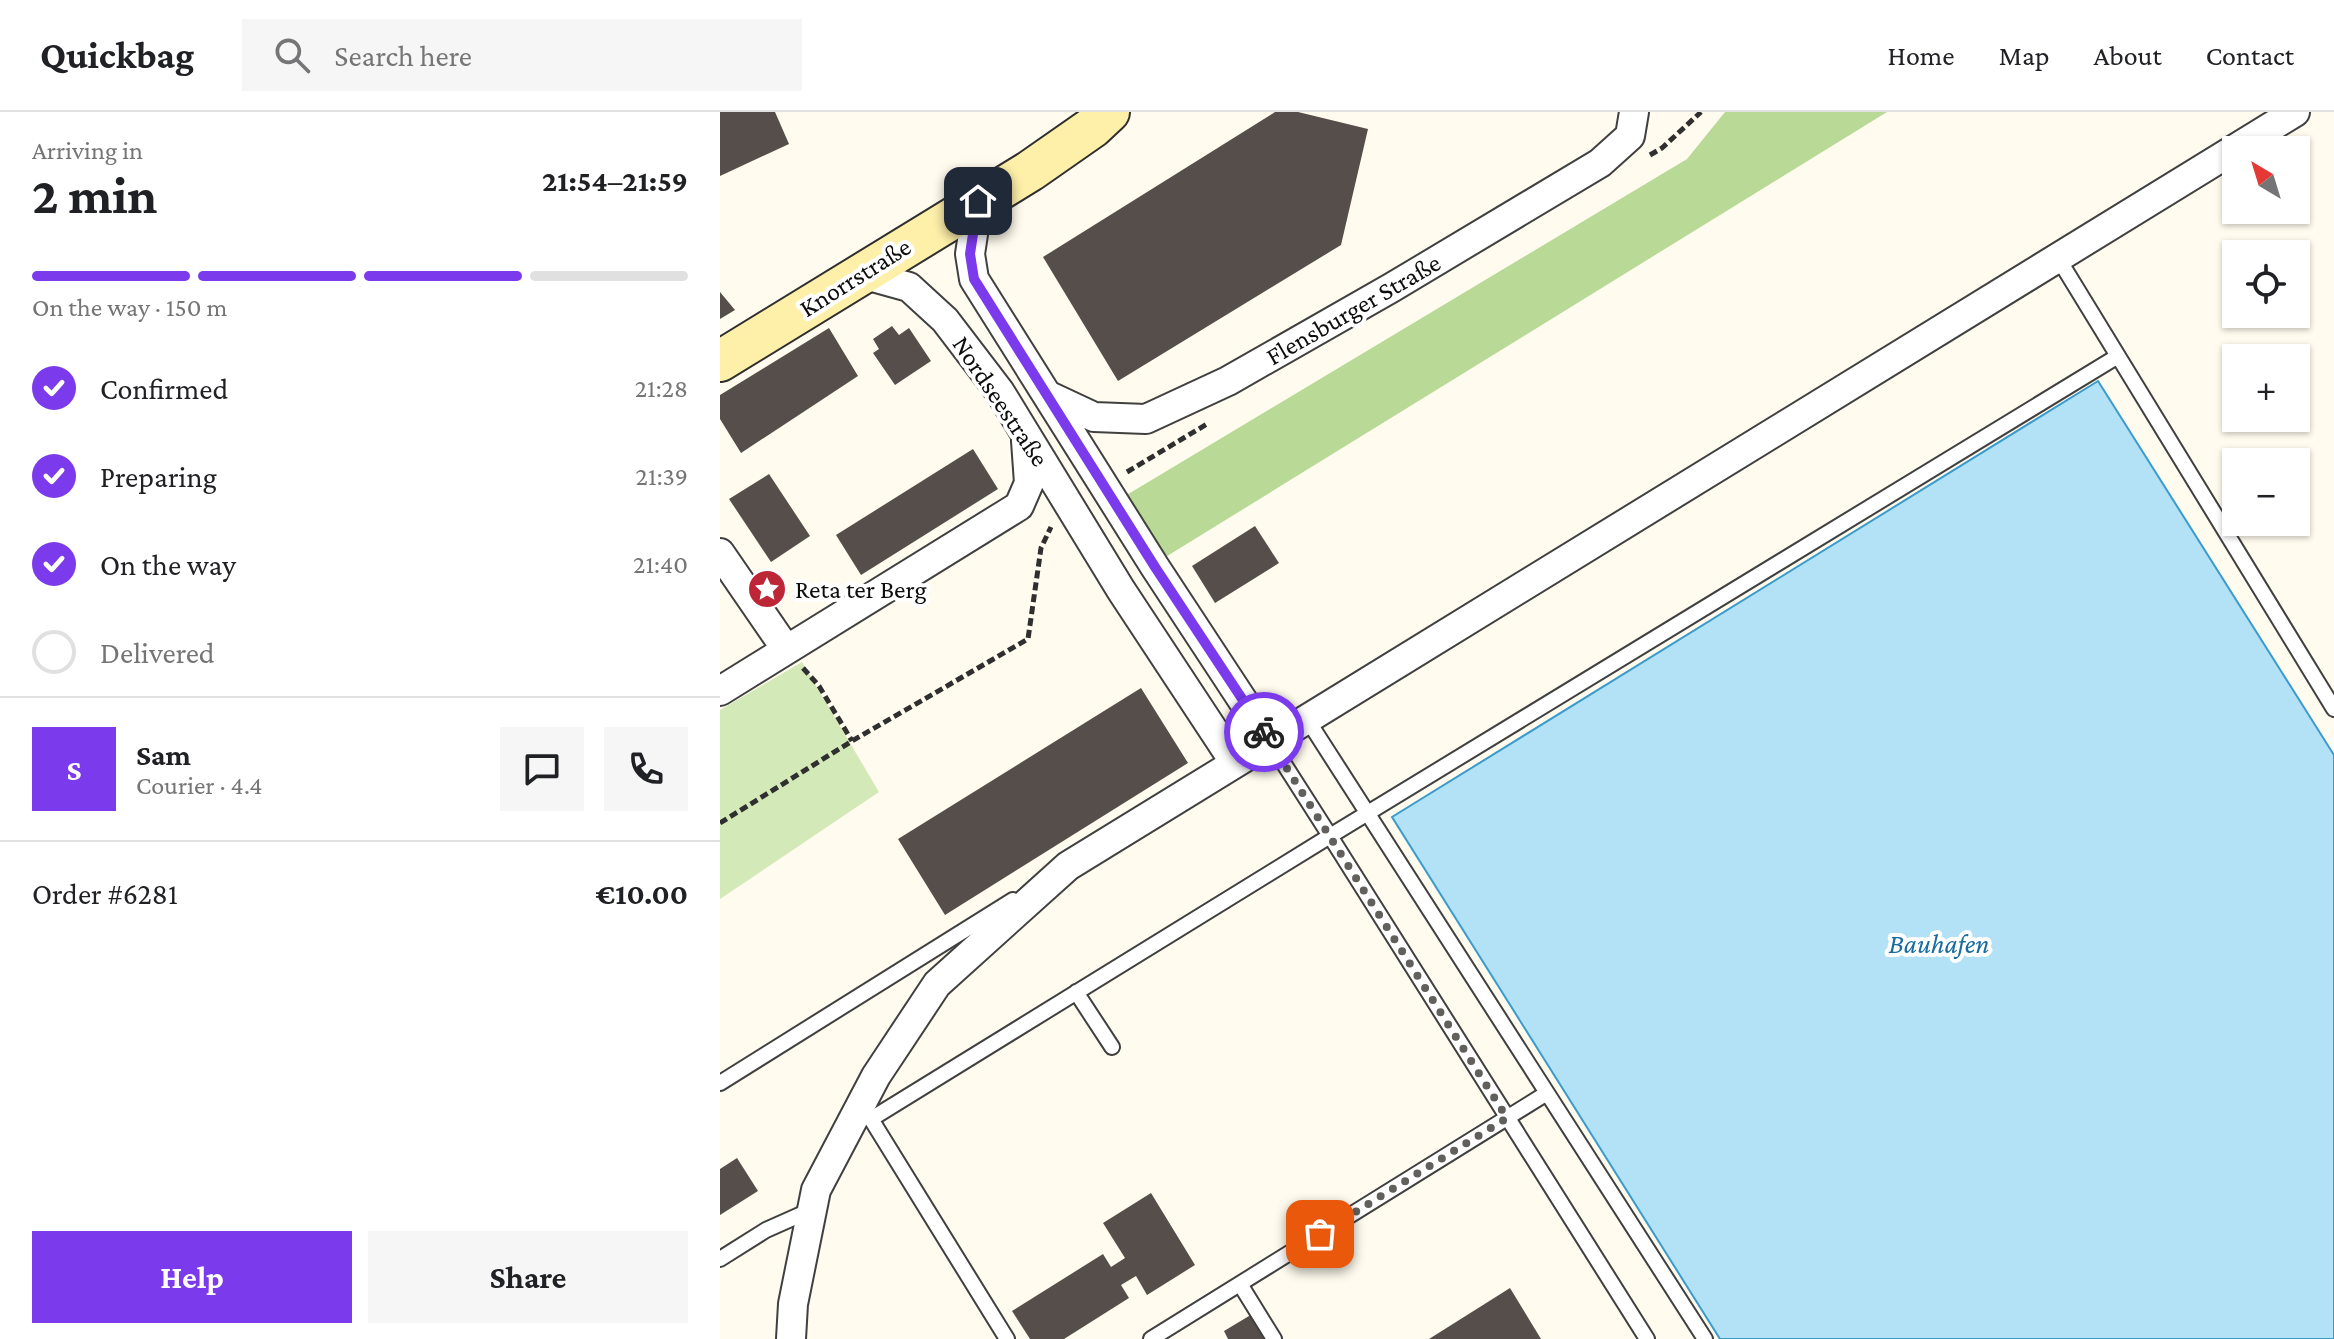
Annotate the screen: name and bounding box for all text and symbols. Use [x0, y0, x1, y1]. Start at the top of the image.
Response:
search box [242, 19, 802, 91]
icon: search [270, 33, 314, 77]
text: Quickbag [40, 34, 194, 76]
text: Search here [334, 39, 472, 72]
text: Home [1888, 40, 1955, 71]
text: Map [1999, 40, 2050, 71]
text: About [2094, 40, 2162, 71]
text: Contact [2206, 40, 2294, 71]
text: Arriving in [32, 136, 143, 165]
north arrow [2222, 136, 2310, 224]
map controls [2222, 136, 2310, 536]
text: 21:54–21:59 [542, 164, 688, 197]
text: 2 min [32, 166, 157, 224]
pin [944, 167, 1012, 235]
icon: home [956, 179, 1000, 223]
street label: Knorrstraße [794, 232, 916, 323]
button: locate [2222, 240, 2310, 328]
street label: Flensburger Straße [1261, 248, 1446, 371]
text: On the way · 150 m [32, 293, 227, 322]
street label: Nordseestraße [946, 331, 1055, 472]
button: + [2222, 344, 2310, 432]
icon: check [32, 366, 76, 410]
text: Confirmed [100, 372, 228, 405]
text: 21:28 [635, 374, 688, 403]
button: − [2222, 448, 2310, 536]
icon: check [32, 454, 76, 498]
text: Preparing [100, 460, 217, 493]
text: 21:39 [636, 462, 688, 491]
icon: check [32, 542, 76, 586]
text: On the way [100, 548, 236, 581]
text: 21:40 [633, 550, 688, 579]
place icon: Reta ter Berg [746, 568, 788, 610]
place label: Reta ter Berg [795, 575, 927, 604]
text: Delivered [100, 636, 215, 669]
courier [1224, 692, 1304, 772]
icon: bike [1242, 710, 1286, 754]
button: chat [500, 727, 584, 811]
button: phone [604, 727, 688, 811]
text: Sam [136, 738, 191, 771]
text: S [67, 753, 82, 786]
text: Courier · 4.4 [136, 771, 262, 800]
text: Order #6281 [32, 877, 178, 910]
text: €10.00 [596, 877, 688, 910]
water label: Bauhafen [1889, 928, 1989, 959]
pin [1286, 1200, 1354, 1268]
icon: bag [1298, 1212, 1342, 1256]
button: Help [32, 1231, 352, 1323]
button: Share [368, 1231, 688, 1323]

